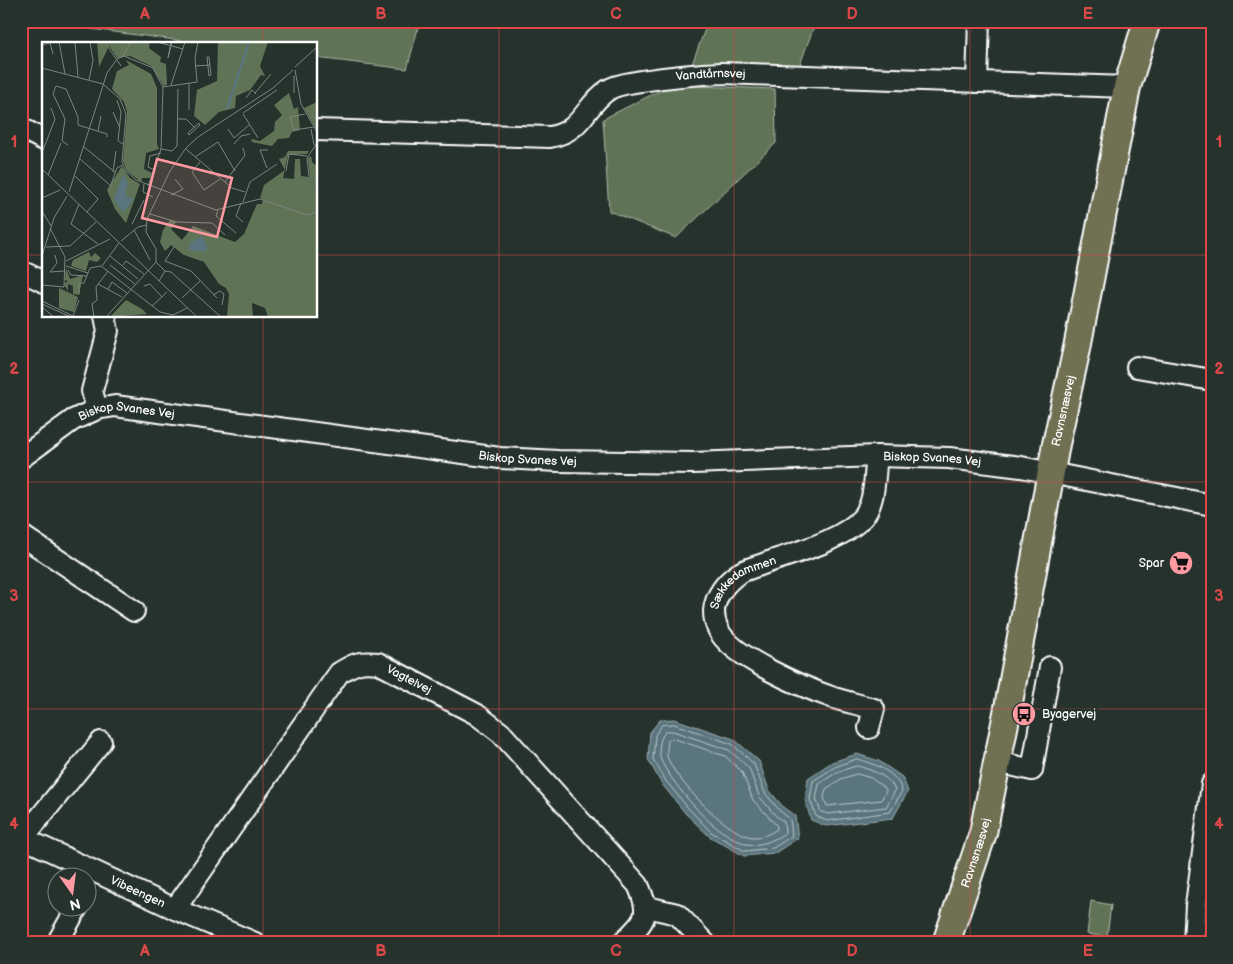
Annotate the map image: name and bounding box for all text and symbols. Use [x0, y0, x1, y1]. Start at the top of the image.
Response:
text: A [139, 5, 150, 24]
text: B [375, 5, 387, 24]
text: C [610, 5, 622, 24]
text: D [846, 5, 858, 24]
text: E [1083, 5, 1093, 24]
inset map [42, 42, 318, 318]
street label: Vandtårnsvej [675, 66, 746, 84]
text: 1 [11, 133, 17, 152]
text: 1 [1216, 133, 1222, 152]
text: 2 [9, 360, 19, 379]
text: 2 [1214, 360, 1224, 379]
street label: Ravnsnæsvej [1049, 374, 1079, 448]
street label: Biskop Svanes Vej [76, 399, 176, 425]
street label: Biskop Svanes Vej [477, 448, 577, 469]
street label: Biskop Svanes Vej [883, 449, 982, 470]
supermarket icon: Spar [1168, 550, 1194, 576]
street label: Sækkedammen [707, 553, 778, 611]
place label: Spar [1139, 556, 1165, 571]
text: 3 [9, 587, 19, 606]
text: 3 [1214, 587, 1224, 606]
street label: Vagtelvej [384, 662, 434, 698]
bus stop icon: Byagervej [1011, 701, 1037, 727]
place label: Byagervej [1042, 707, 1096, 722]
text: 4 [9, 815, 19, 834]
text: 4 [1214, 815, 1224, 834]
street label: Ravnsnæsvej [958, 817, 994, 890]
north arrow [48, 866, 98, 916]
street label: Vibeengen [108, 873, 168, 911]
text: N [68, 895, 82, 914]
text: A [139, 942, 150, 961]
text: B [375, 942, 387, 961]
text: C [610, 942, 622, 961]
text: D [846, 942, 858, 961]
text: E [1083, 942, 1093, 961]

